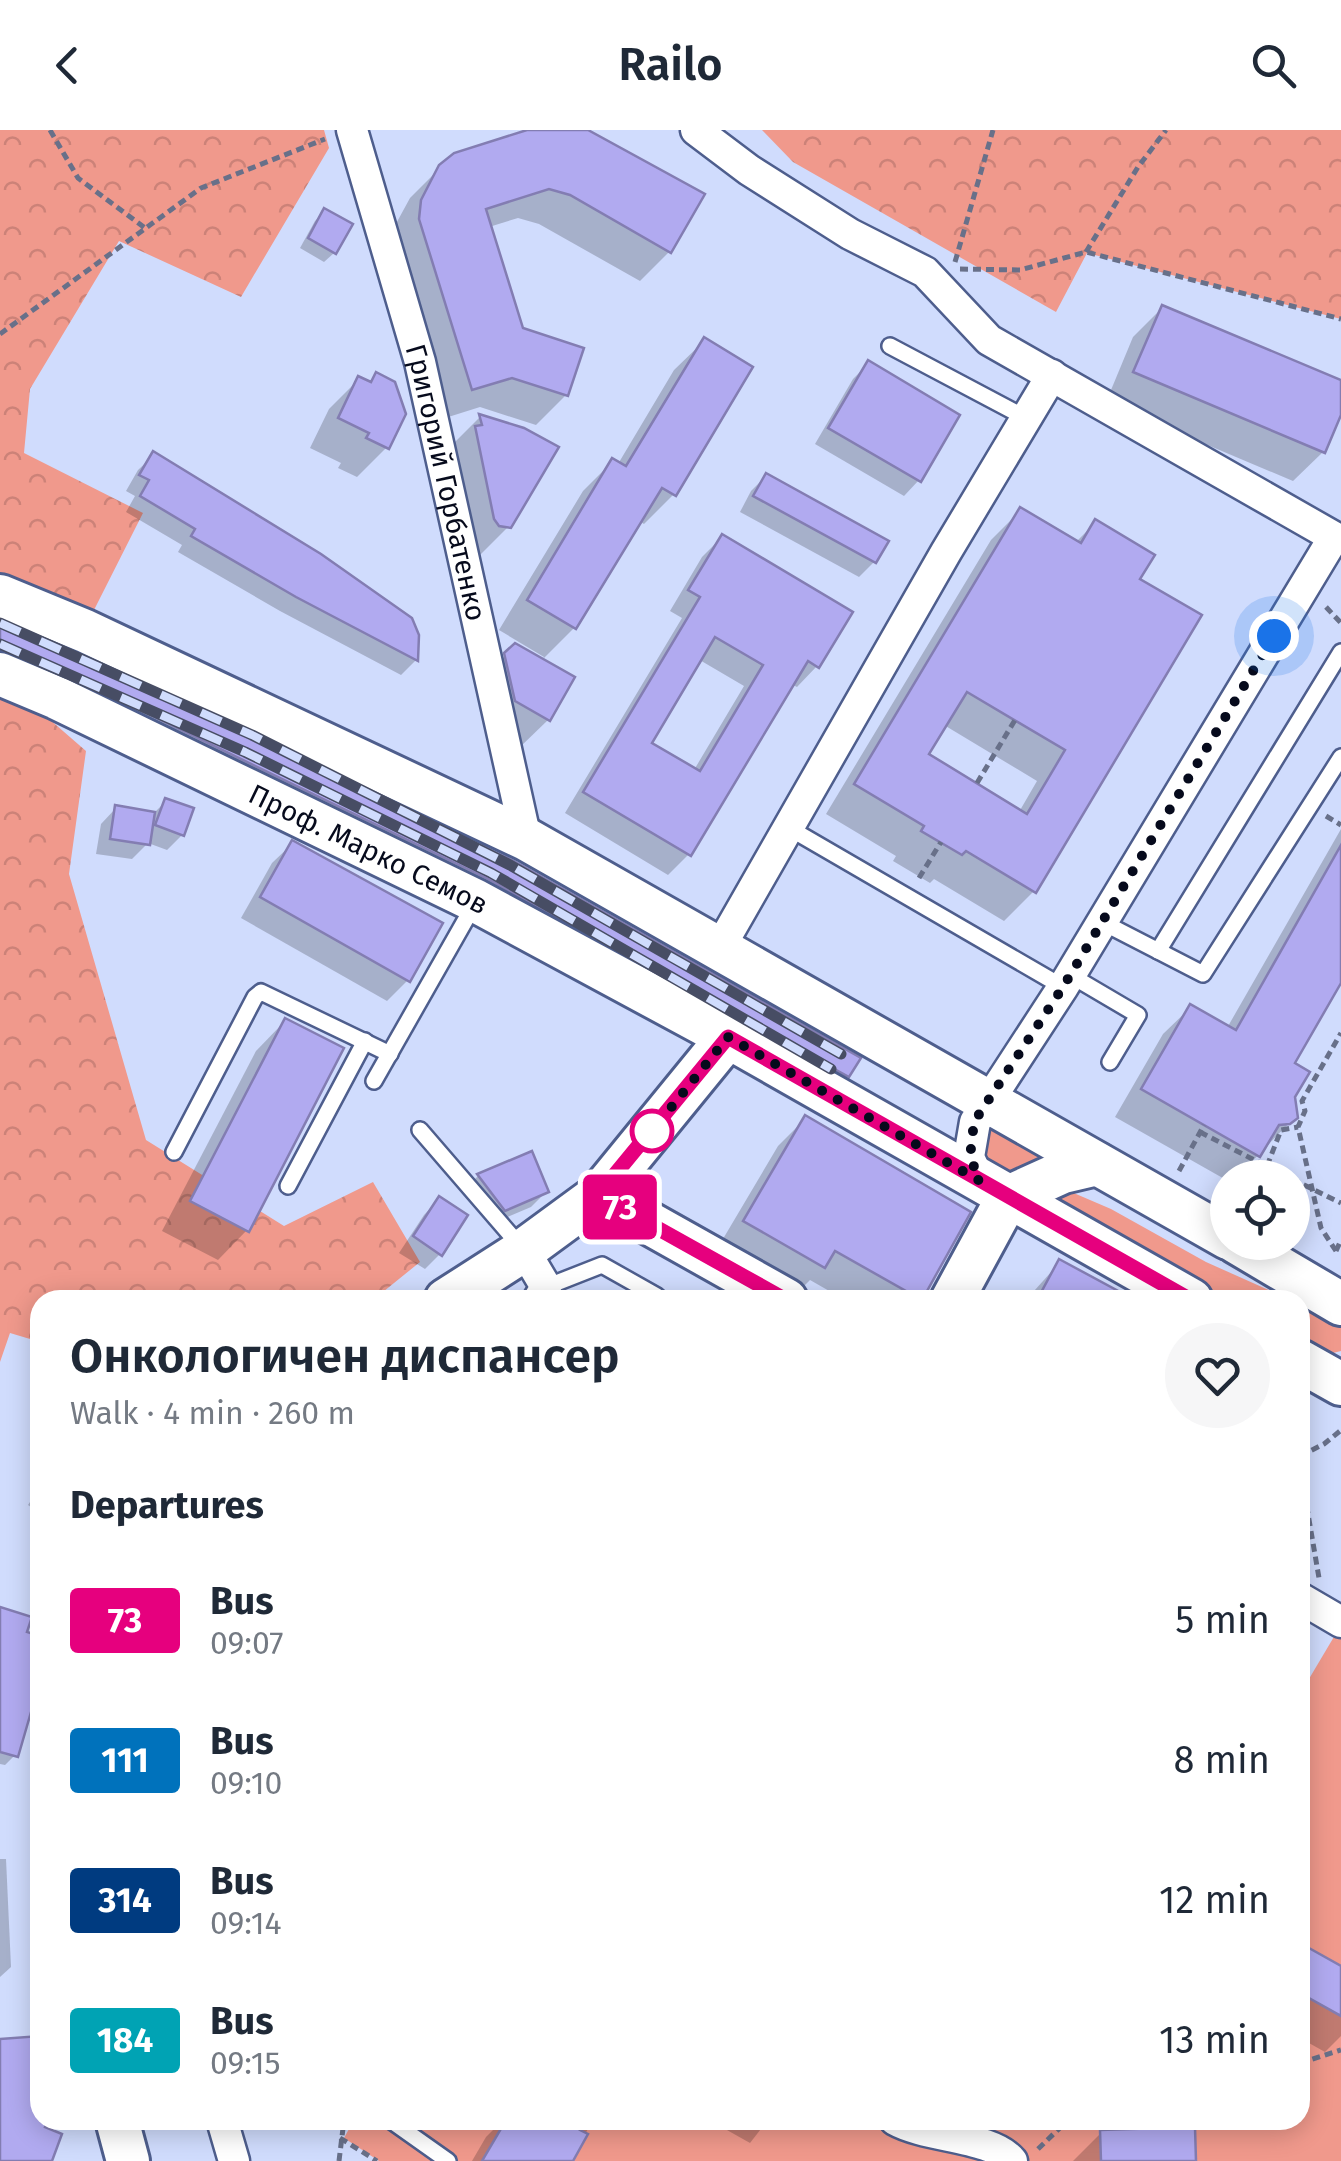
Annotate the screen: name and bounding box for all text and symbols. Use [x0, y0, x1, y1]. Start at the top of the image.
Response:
icon: back [40, 38, 95, 93]
text: Railo [619, 38, 722, 92]
icon: search [1246, 38, 1301, 93]
street label: Григорий Горбатенко [399, 340, 493, 624]
your location [1249, 611, 1299, 661]
street label: Проф. Марко Семов [244, 777, 494, 921]
unlabelled marker [631, 1110, 673, 1152]
map controls [1210, 1160, 1310, 1260]
button: locate [1210, 1160, 1310, 1260]
line badge: 73 [575, 1174, 665, 1240]
text: 73 [603, 1186, 637, 1228]
button: heart [1165, 1323, 1270, 1428]
text: Онкологичен диспансер [70, 1327, 620, 1385]
text: Walk · 4 min · 260 m [70, 1394, 355, 1432]
text: Departures [70, 1482, 264, 1528]
text: Bus [210, 1578, 274, 1624]
text: 5 min [1175, 1597, 1270, 1643]
text: 73 [108, 1599, 142, 1641]
text: 09:07 [210, 1624, 283, 1662]
text: Bus [210, 1718, 274, 1764]
text: 8 min [1173, 1737, 1270, 1783]
text: 111 [101, 1739, 149, 1781]
text: 09:10 [210, 1764, 282, 1802]
text: Bus [210, 1858, 274, 1904]
text: 12 min [1159, 1877, 1270, 1923]
text: 314 [98, 1879, 152, 1921]
text: 09:14 [210, 1904, 282, 1942]
text: Bus [210, 1998, 274, 2044]
text: 13 min [1159, 2017, 1270, 2063]
text: 184 [97, 2019, 153, 2061]
text: 09:15 [210, 2044, 281, 2082]

